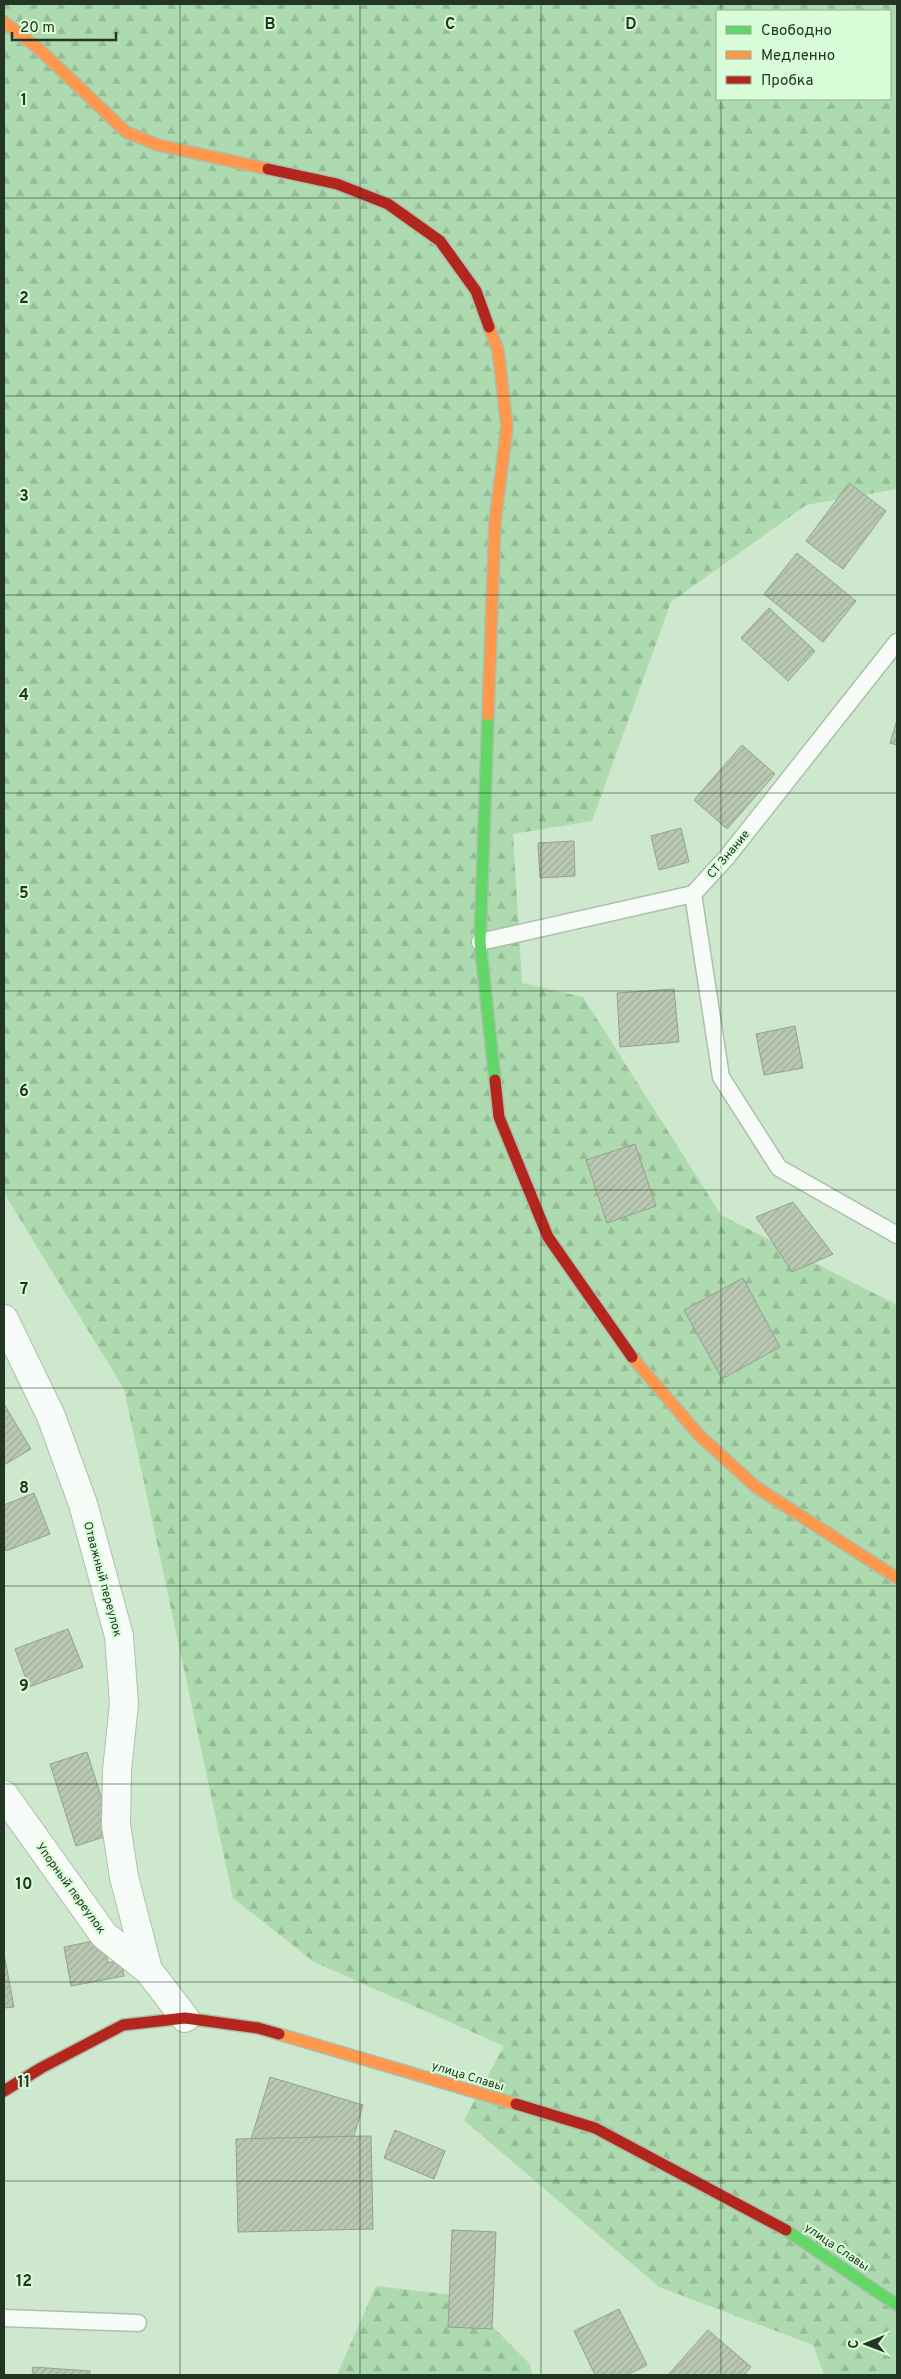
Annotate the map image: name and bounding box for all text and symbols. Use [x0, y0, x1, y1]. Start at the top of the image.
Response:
scale bar [12, 10, 116, 42]
legend [716, 10, 891, 100]
text: B [264, 15, 276, 35]
text: C [445, 15, 455, 35]
text: D [625, 15, 637, 35]
text: 20 m [20, 19, 55, 38]
text: Свободно [761, 22, 832, 41]
text: Медленно [761, 47, 835, 66]
text: Пробка [761, 72, 813, 91]
text: 1 [21, 91, 27, 111]
text: 2 [19, 289, 29, 309]
text: 3 [19, 487, 29, 507]
text: 4 [19, 686, 29, 706]
street label: СТ Знание [704, 827, 754, 882]
text: 5 [19, 884, 29, 904]
text: 6 [19, 1082, 29, 1102]
text: 7 [20, 1280, 28, 1300]
text: 8 [19, 1479, 29, 1499]
street label: Отважный переулок [79, 1520, 125, 1639]
text: 9 [19, 1677, 29, 1697]
street label: Упорный переулок [32, 1840, 109, 1937]
text: 10 [16, 1875, 32, 1895]
street label: улица Славы [430, 2058, 506, 2096]
text: 11 [18, 2073, 30, 2093]
street label: улица Славы [801, 2220, 872, 2275]
text: 12 [16, 2272, 32, 2292]
north arrow [841, 2319, 891, 2369]
text: С [846, 2340, 863, 2349]

